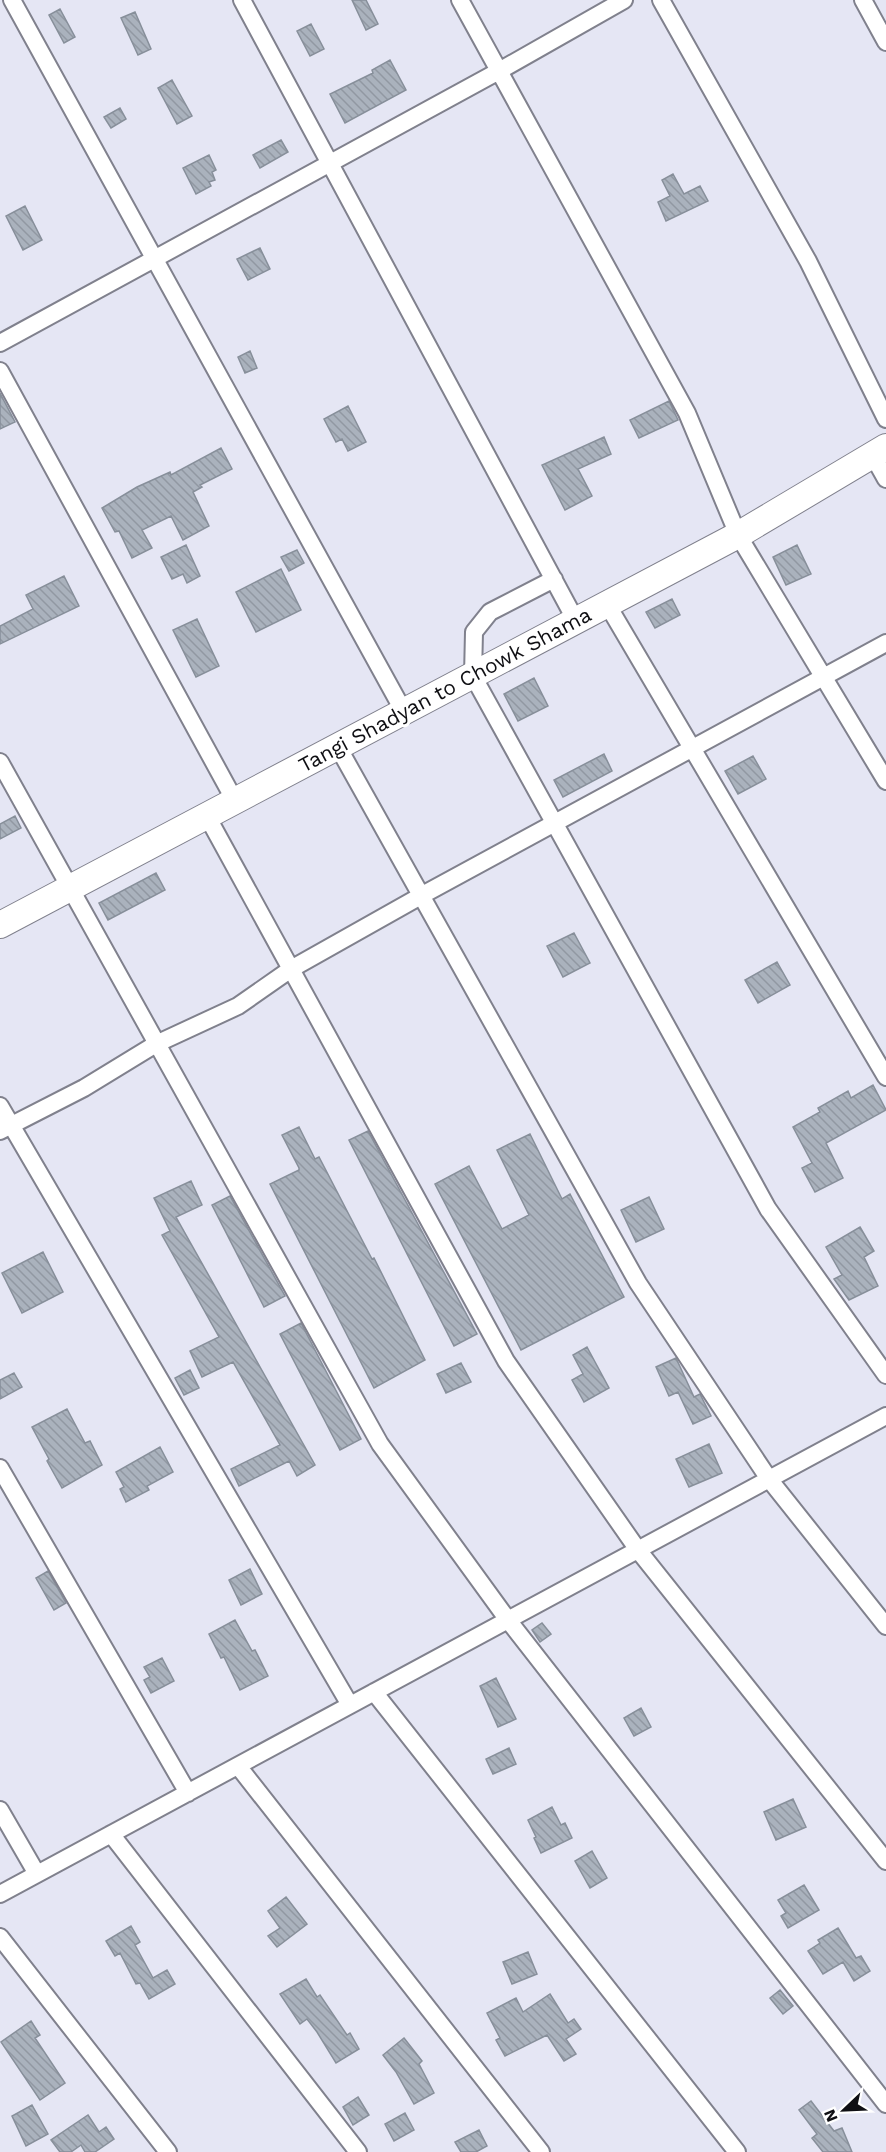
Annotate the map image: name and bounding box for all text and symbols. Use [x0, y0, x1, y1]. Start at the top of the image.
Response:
street label: Tangi Shadyan to Chowk Shama [294, 602, 595, 778]
north arrow [814, 2080, 874, 2140]
text: N [820, 2106, 842, 2125]

